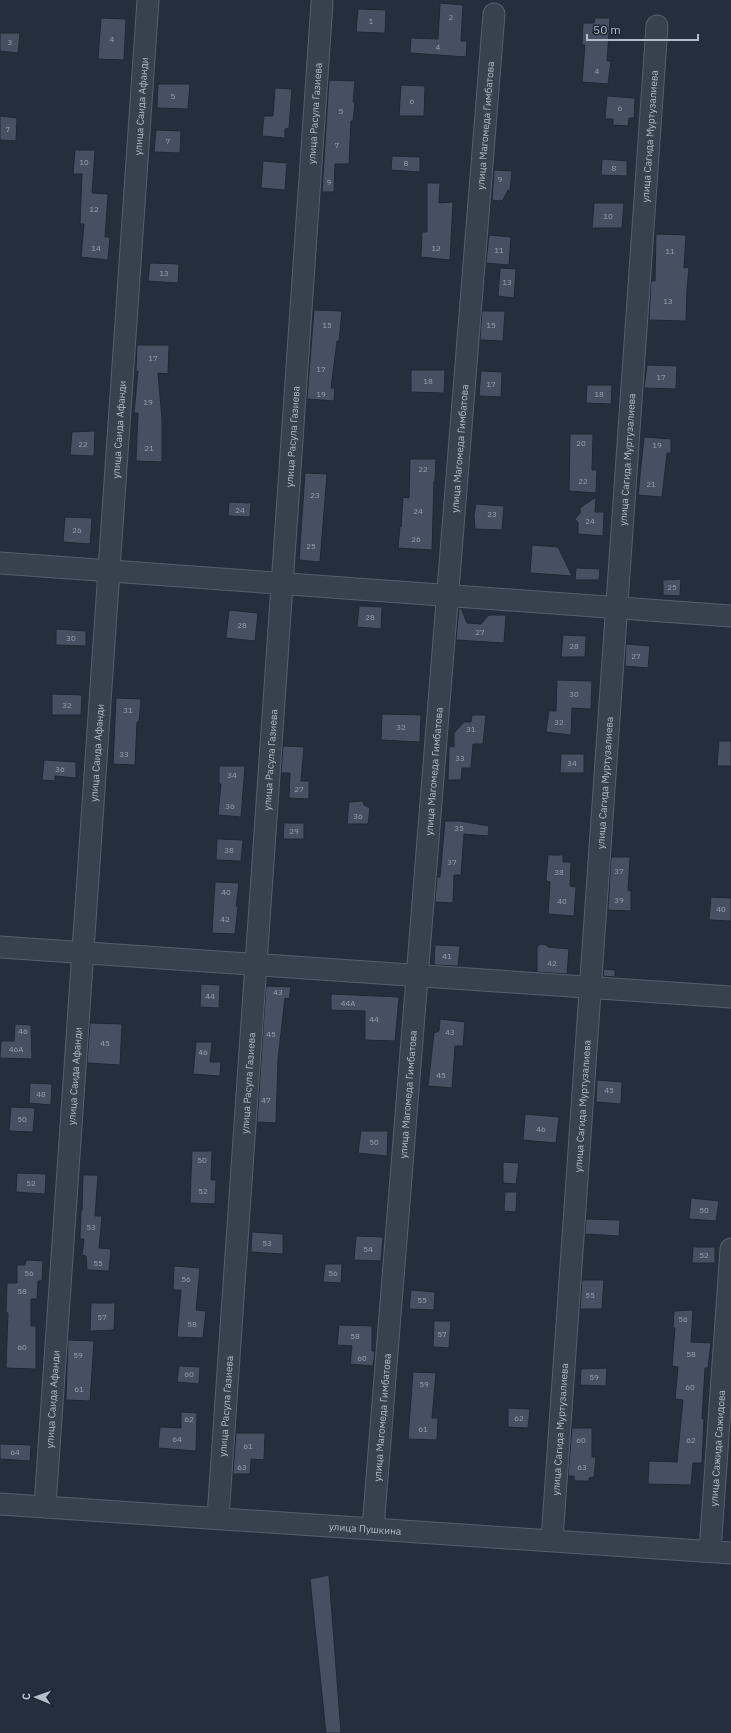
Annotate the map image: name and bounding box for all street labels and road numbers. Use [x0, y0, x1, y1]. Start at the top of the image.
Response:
street label: улица Саида Афанди [131, 57, 151, 156]
street label: улица Магомеда Гимбатова [474, 60, 497, 190]
street label: улица Расула Газиева [305, 62, 325, 164]
street label: улица Сагида Муртузалиева [639, 69, 661, 203]
street label: улица Саида Афанди [109, 380, 129, 479]
street label: улица Магомеда Гимбатова [448, 383, 471, 513]
street label: улица Расула Газиева [283, 385, 303, 488]
street label: улица Сагида Муртузалиева [616, 392, 639, 526]
street label: улица Саида Афанди [87, 703, 107, 802]
street label: улица Магомеда Гимбатова [422, 706, 446, 836]
street label: улица Расула Газиева [261, 708, 281, 811]
street label: улица Сагида Муртузалиева [594, 716, 616, 849]
street label: улица Саида Афанди [65, 1026, 85, 1126]
street label: улица Магомеда Гимбатова [397, 1029, 420, 1159]
street label: улица Расула Газиева [238, 1031, 258, 1134]
street label: улица Сагида Муртузалиева [572, 1039, 594, 1173]
street label: улица Саида Афанди [43, 1350, 63, 1449]
street label: улица Магомеда Гимбатова [371, 1352, 394, 1482]
street label: улица Расула Газиева [216, 1355, 236, 1457]
street label: улица Сагида Муртузалиева [549, 1362, 571, 1496]
street label: улица Сажида Сажидова [707, 1389, 728, 1507]
street label: улица Пушкина [328, 1520, 402, 1538]

